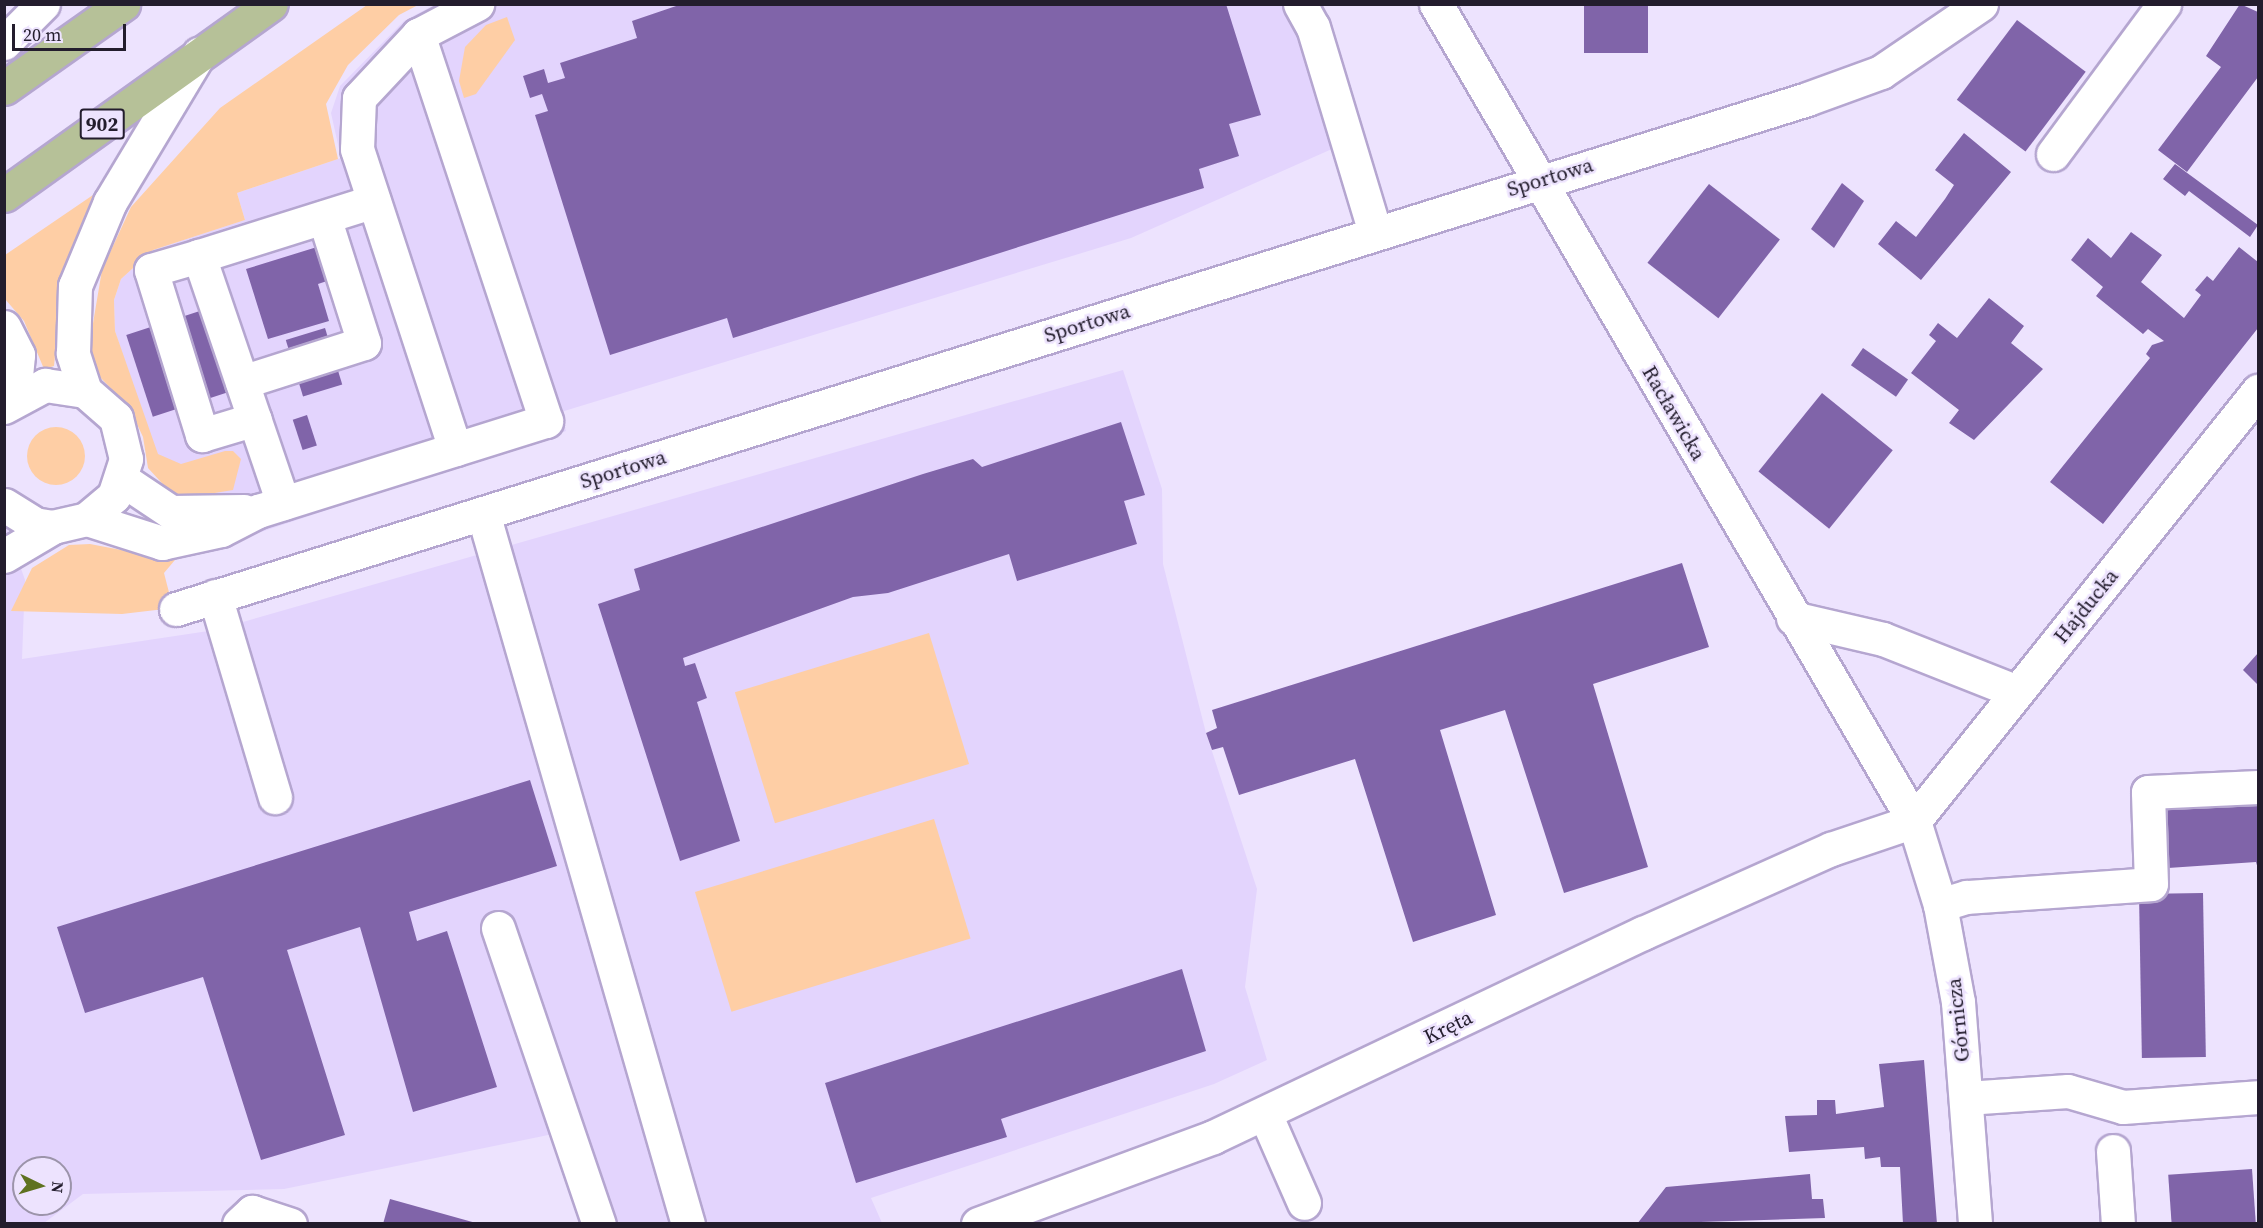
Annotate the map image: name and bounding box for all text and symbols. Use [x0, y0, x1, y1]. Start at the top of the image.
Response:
scale bar [15, 12, 129, 50]
text: 20 m [23, 22, 61, 47]
road number: 902 [80, 107, 124, 141]
street label: Sportowa [1504, 152, 1596, 202]
street label: Sportowa [1041, 298, 1133, 348]
street label: Racławicka [1637, 361, 1711, 465]
street label: Sportowa [577, 444, 669, 494]
street label: Hajducka [2048, 564, 2124, 648]
street label: Górnicza [1941, 977, 1975, 1063]
street label: Kręta [1420, 1005, 1476, 1049]
north arrow [12, 1156, 72, 1216]
text: N [46, 1181, 69, 1194]

